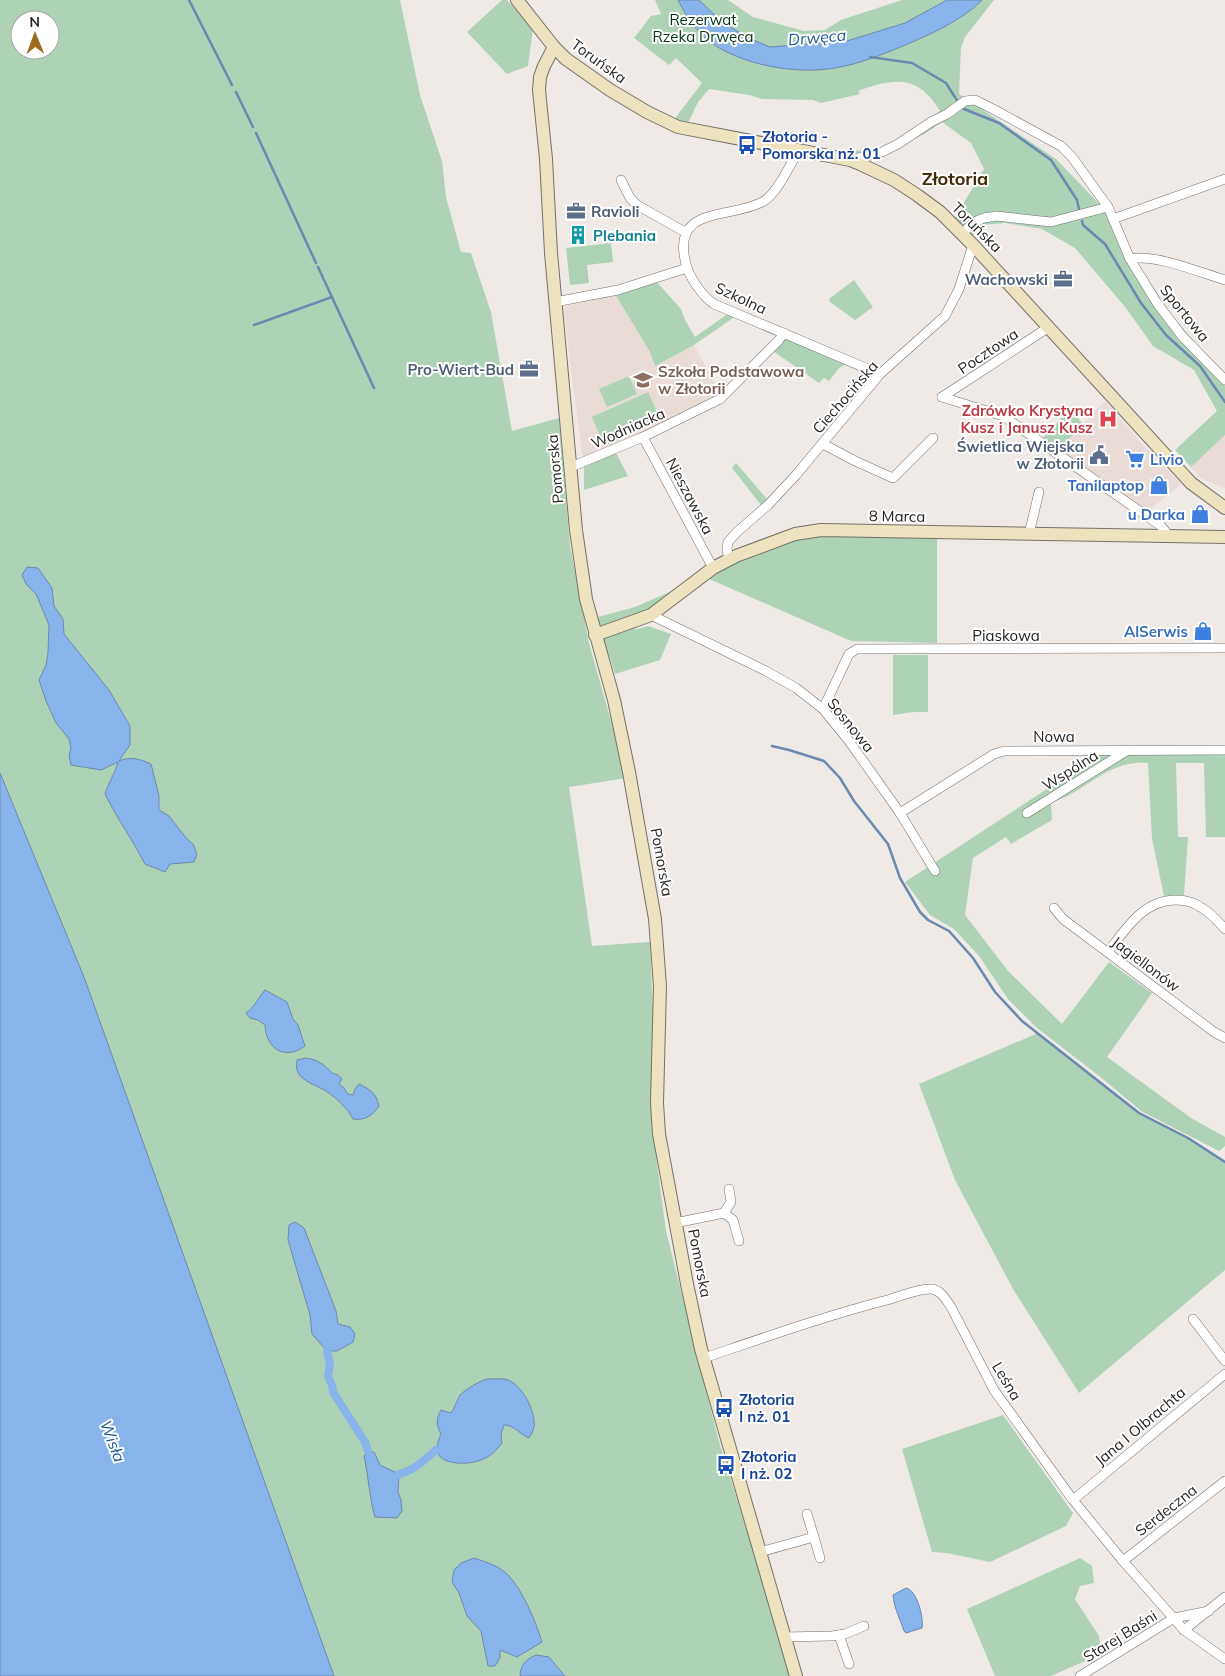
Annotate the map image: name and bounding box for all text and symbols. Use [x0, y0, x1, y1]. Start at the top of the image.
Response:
north arrow [10, 10, 60, 60]
park label: Rezerwat Rzeka Drwęca [652, 10, 754, 46]
text: N [29, 13, 40, 31]
water label: Drwęca [787, 24, 847, 49]
street label: Toruńska [568, 35, 630, 87]
place label: Złotoria - Pomorska nż. 01 [762, 127, 881, 163]
bus stop icon: Złotoria - Pomorska nż. 01 [736, 134, 758, 156]
district label: Złotoria [922, 167, 988, 190]
street label: Toruńska [948, 198, 1006, 256]
office icon: Ravioli [565, 200, 587, 222]
place label: Ravioli [591, 202, 639, 221]
building icon: Plebania [567, 224, 589, 246]
place label: Plebania [593, 226, 656, 245]
office icon: Wachowski [1052, 268, 1074, 290]
place label: Wachowski [965, 270, 1048, 289]
street label: Szkolna [712, 278, 770, 318]
street label: Sportowa [1156, 280, 1214, 346]
street label: Pocztowa [954, 324, 1022, 378]
street label: Ciechocińska [808, 357, 882, 437]
office icon: Pro-Wiert-Bud [518, 358, 540, 380]
place label: Pro-Wiert-Bud [407, 360, 514, 379]
place label: Szkoła Podstawowa w Złotorii [658, 362, 804, 398]
school or university icon: Szkoła Podstawowa w Złotorii [632, 369, 654, 391]
place label: Zdrówko Krystyna Kusz i Janusz Kusz [960, 401, 1093, 437]
street label: Wodniacka [588, 403, 668, 453]
hospital icon: Zdrówko Krystyna Kusz i Janusz Kusz [1097, 408, 1119, 430]
street label: Pomorska [543, 434, 567, 504]
place label: Świetlica Wiejska w Złotorii [957, 437, 1084, 473]
public building icon: Świetlica Wiejska w Złotorii [1088, 444, 1110, 466]
supermarket icon: Livio [1124, 448, 1146, 470]
place label: Livio [1150, 450, 1183, 469]
street label: Nieszawska [662, 454, 718, 538]
shop icon: Tanilaptop [1148, 474, 1170, 496]
place label: Tanilaptop [1067, 476, 1144, 495]
shop icon: u Darka [1189, 503, 1211, 525]
place label: u Darka [1128, 505, 1185, 524]
street label: 8 Marca [869, 506, 925, 526]
shop icon: AlSerwis [1192, 620, 1214, 642]
place label: AlSerwis [1124, 622, 1188, 641]
street label: Piaskowa [972, 626, 1040, 645]
street label: Sosnowa [823, 694, 879, 756]
street label: Nowa [1033, 727, 1075, 746]
street label: Wspólna [1039, 745, 1101, 795]
street label: Pomorska [647, 826, 677, 898]
street label: Jagiellonów [1108, 932, 1184, 996]
street label: Pomorska [684, 1227, 716, 1299]
street label: Leśna [988, 1358, 1026, 1404]
street label: Jana I Olbrachta [1091, 1383, 1189, 1469]
place label: Złotoria I nż. 01 [739, 1390, 794, 1426]
bus stop icon: Złotoria I nż. 01 [713, 1397, 735, 1419]
water label: Wisła [96, 1417, 130, 1465]
place label: Złotoria I nż. 02 [741, 1447, 796, 1483]
bus stop icon: Złotoria I nż. 02 [715, 1454, 737, 1476]
street label: Serdeczna [1131, 1480, 1201, 1540]
street label: Starej Baśni [1080, 1606, 1160, 1666]

